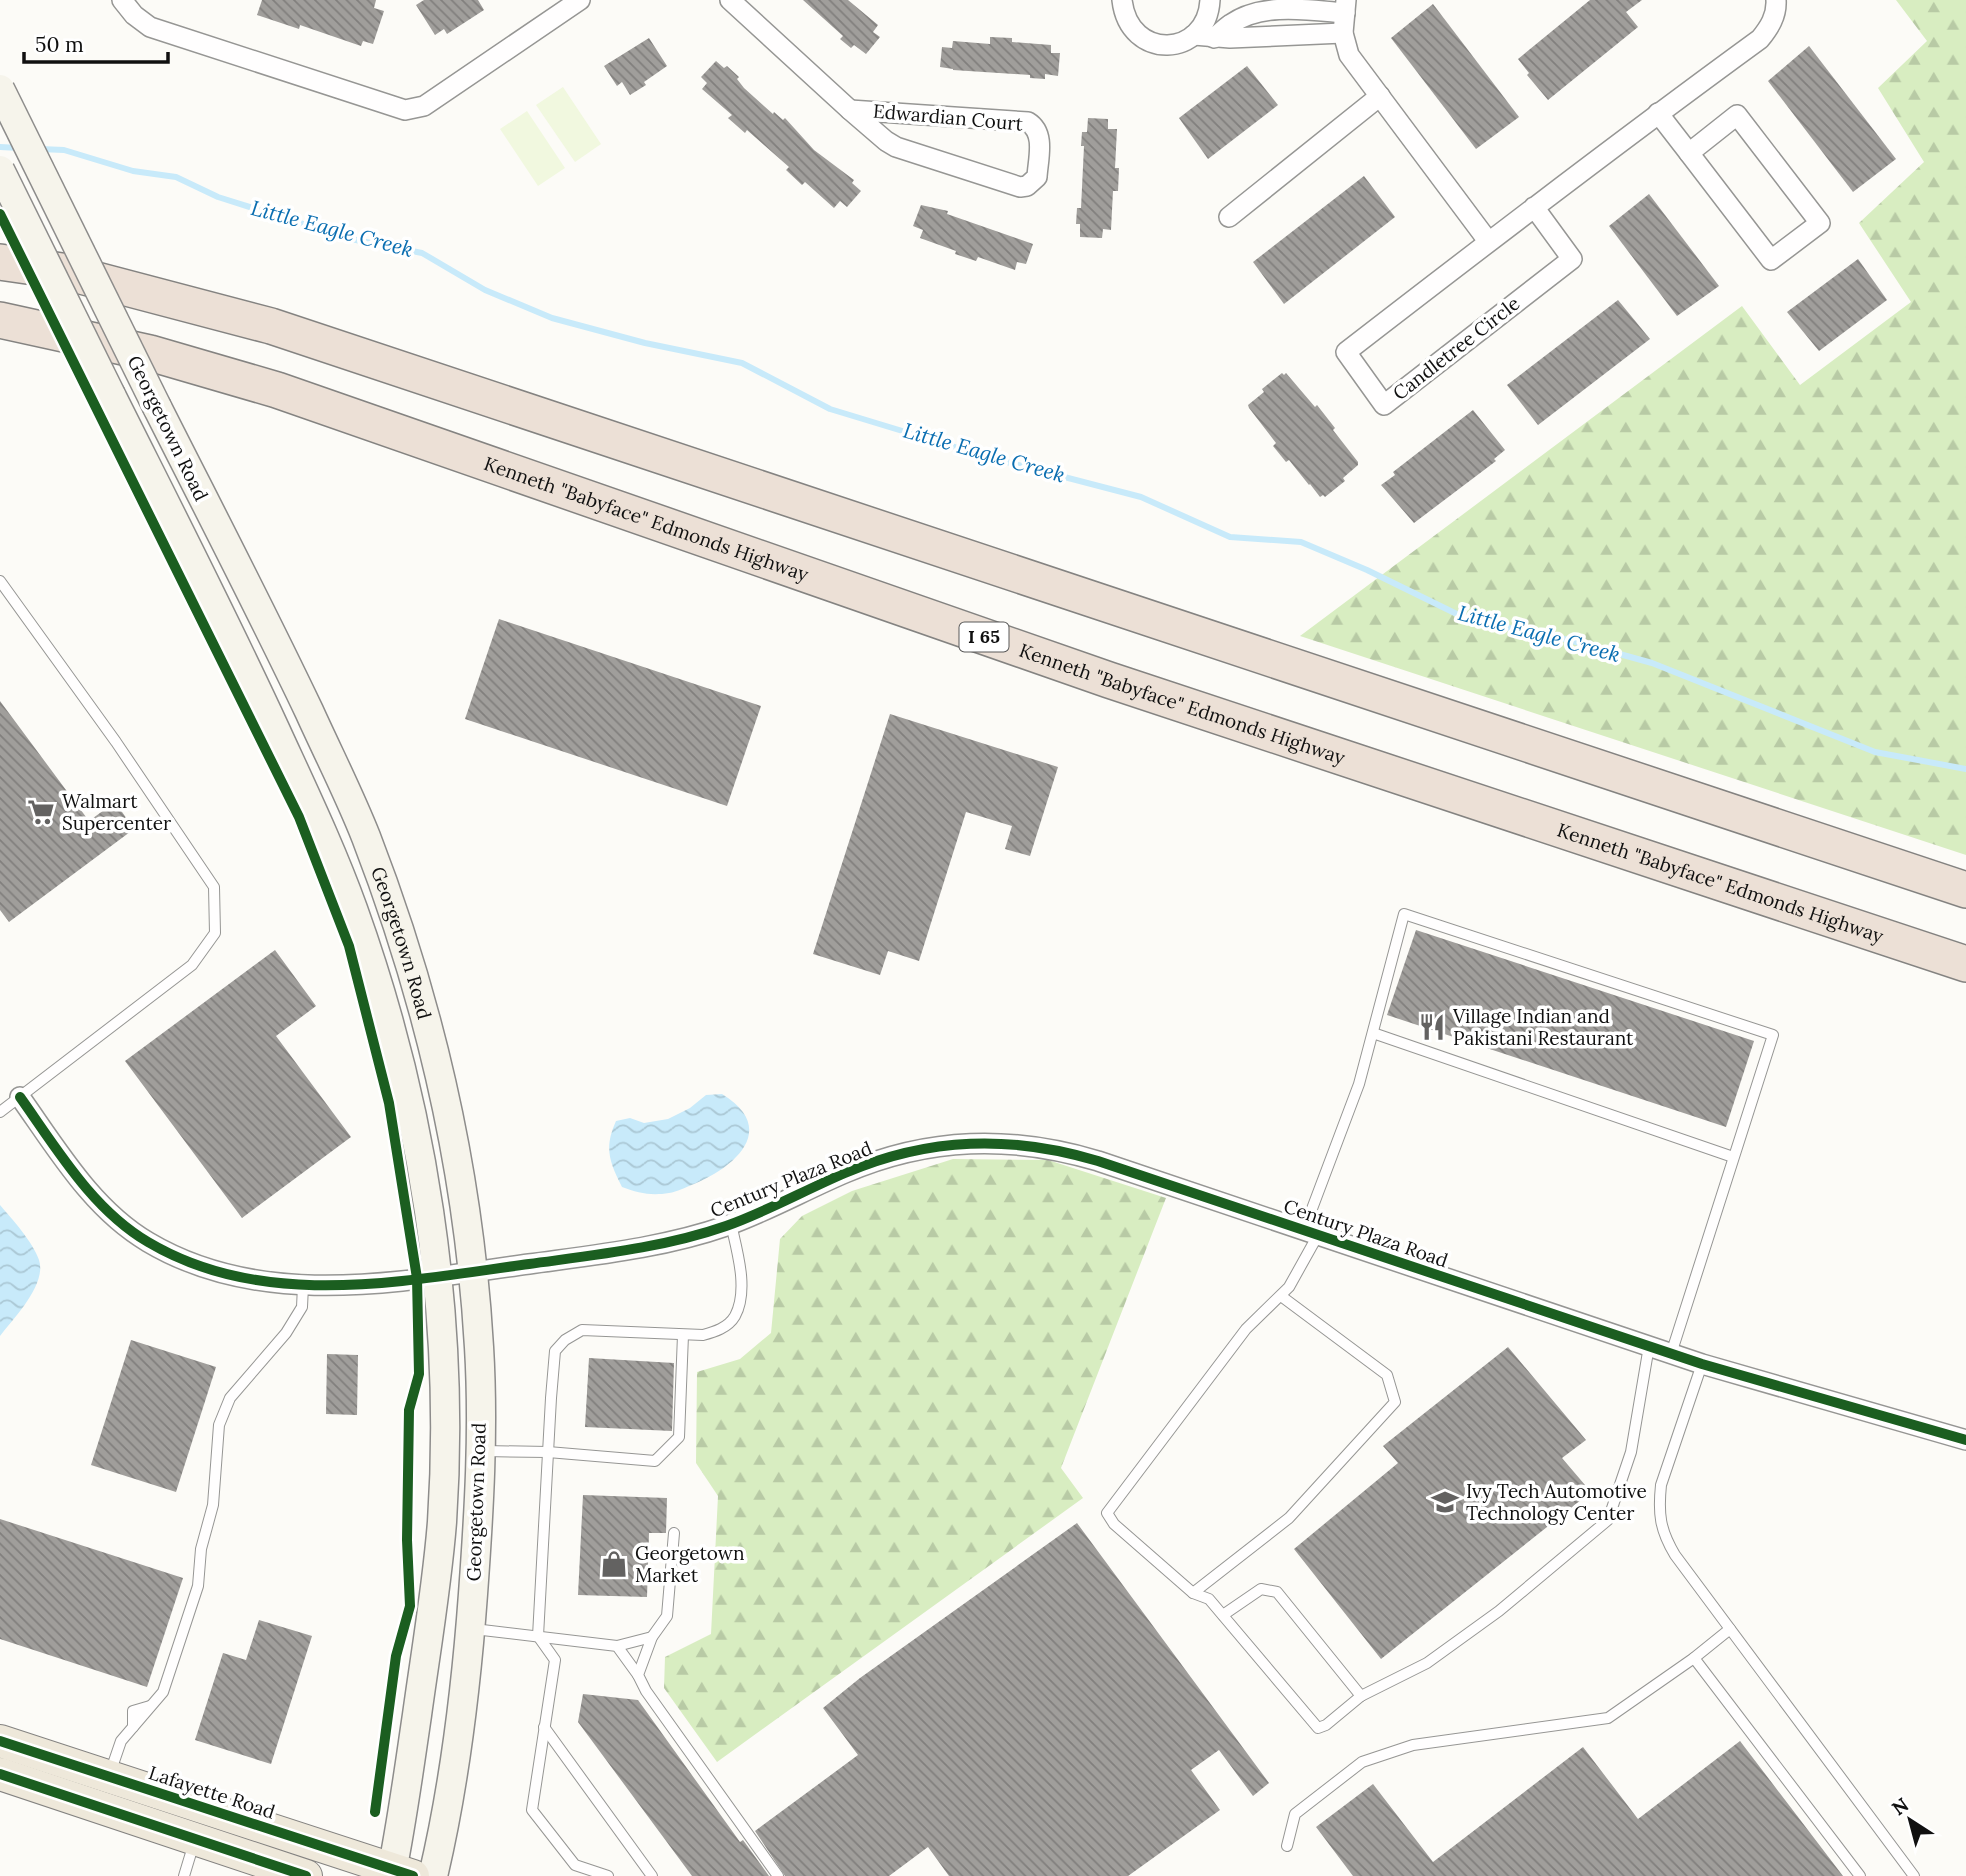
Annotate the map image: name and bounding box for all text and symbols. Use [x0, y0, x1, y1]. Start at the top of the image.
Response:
scale bar [24, 21, 168, 65]
text: 50 m [35, 31, 84, 58]
street label: Edwardian Court [872, 98, 1025, 136]
water label: Little Eagle Creek [248, 194, 416, 263]
street label: Candletree Circle [1388, 291, 1524, 405]
street label: Georgetown Road [122, 351, 214, 505]
water label: Little Eagle Creek [900, 417, 1068, 489]
street label: Kenneth "Babyface" Edmonds Highway [481, 451, 812, 586]
water label: Little Eagle Creek [1455, 599, 1623, 668]
road number: I 65 [960, 622, 1009, 652]
street label: Kenneth "Babyface" Edmonds Highway [1016, 638, 1348, 769]
place label: Walmart Supercenter [62, 789, 172, 835]
supermarket icon: Walmart Supercenter [26, 797, 56, 827]
street label: Kenneth "Babyface" Edmonds Highway [1554, 817, 1887, 948]
street label: Georgetown Road [366, 863, 437, 1022]
place label: Village Indian and Pakistani Restaurant [1452, 1004, 1634, 1050]
restaurant icon: Village Indian and Pakistani Restaurant [1417, 1012, 1447, 1042]
street label: Century Plaza Road [707, 1136, 875, 1222]
street label: Century Plaza Road [1281, 1194, 1451, 1272]
street label: Georgetown Road [461, 1422, 491, 1582]
place label: Ivy Tech Automotive Technology Center [1466, 1479, 1647, 1525]
school or university icon: Ivy Tech Automotive Technology Center [1430, 1487, 1460, 1517]
place label: Georgetown Market [635, 1541, 745, 1587]
shop icon: Georgetown Market [599, 1549, 629, 1579]
street label: Lafayette Road [146, 1760, 278, 1824]
north arrow [1875, 1785, 1945, 1855]
text: N [1887, 1792, 1913, 1820]

